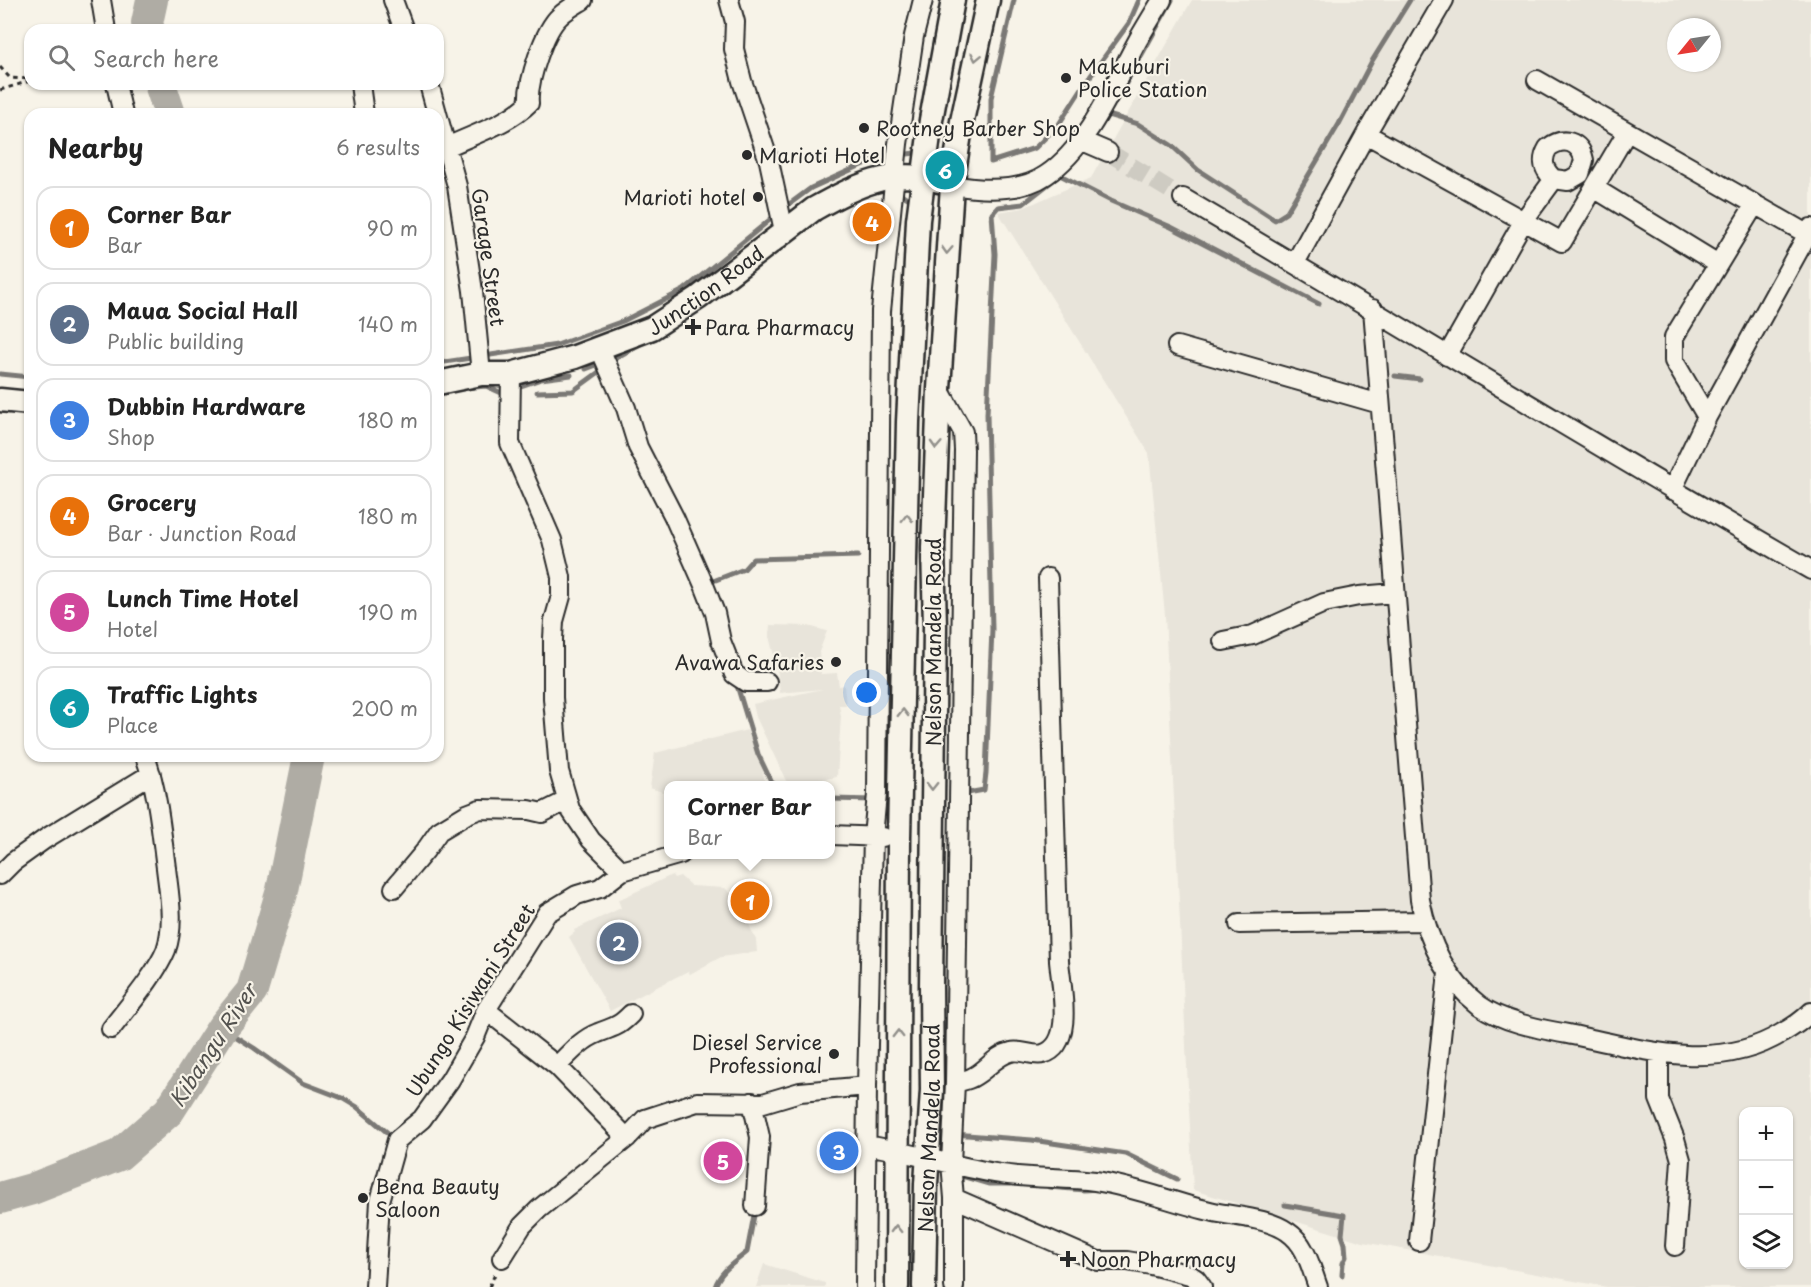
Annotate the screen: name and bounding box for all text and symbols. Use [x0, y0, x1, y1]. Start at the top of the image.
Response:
north arrow [1667, 18, 1721, 72]
search box [24, 24, 444, 90]
icon: search [45, 41, 78, 74]
text: Search here [93, 41, 219, 74]
place label: Makuburi Police Station [1078, 51, 1207, 104]
one-way arrow [970, 52, 983, 62]
marker: Makuburi Police Station [1059, 71, 1073, 85]
place label: Rootney Barber Shop [876, 113, 1080, 143]
marker: Rootney Barber Shop [857, 121, 871, 135]
text: Nearby [48, 128, 143, 167]
text: 6 results [336, 132, 420, 162]
place label: Marioti Hotel [759, 140, 885, 170]
marker: Marioti Hotel [740, 148, 754, 162]
pin: 6 [926, 148, 964, 192]
place label: Marioti hotel [623, 182, 746, 212]
street label: Garage Street [464, 186, 514, 328]
marker: Marioti hotel [751, 190, 765, 204]
text: Corner Bar [107, 197, 231, 230]
pin: 4 [852, 200, 892, 244]
text: 1 [65, 213, 74, 243]
text: 90 m [367, 213, 418, 243]
text: Bar [107, 230, 142, 260]
street label: Junction Road [641, 238, 770, 342]
one-way arrow [941, 245, 954, 254]
text: Maua Social Hall [107, 293, 298, 326]
text: 2 [62, 309, 77, 339]
text: 140 m [358, 309, 418, 339]
place label: Para Pharmacy [705, 312, 855, 342]
marker: Para Pharmacy [686, 320, 700, 334]
text: Public building [107, 326, 244, 356]
text: Dubbin Hardware [107, 389, 306, 422]
text: 3 [63, 405, 76, 435]
text: 180 m [358, 405, 418, 435]
text: Shop [107, 422, 155, 452]
one-way arrow [930, 440, 943, 449]
text: Grocery [107, 485, 197, 518]
text: 4 [63, 501, 76, 531]
text: 180 m [358, 501, 418, 531]
one-way arrow [900, 513, 913, 522]
text: Bar · Junction Road [107, 518, 297, 548]
street label: Nelson Mandela Road [918, 538, 948, 746]
text: Lunch Time Hotel [107, 581, 298, 614]
text: 5 [63, 597, 76, 627]
text: 190 m [359, 597, 418, 627]
text: Hotel [107, 614, 158, 644]
place label: Avawa Safaries [675, 647, 824, 677]
marker: Avawa Safaries [829, 655, 843, 669]
text: Traffic Lights [107, 677, 257, 710]
your location [852, 678, 881, 707]
text: 6 [62, 693, 77, 723]
text: 200 m [351, 693, 418, 723]
one-way arrow [897, 708, 909, 717]
text: Place [107, 710, 158, 740]
popup [664, 781, 835, 859]
one-way arrow [926, 782, 939, 791]
text: Corner Bar [687, 789, 812, 822]
text: Bar [687, 822, 722, 852]
pin: 1 [730, 878, 770, 924]
street label: Ubungo Kisiwani Street [398, 897, 542, 1103]
pin: 2 [600, 920, 638, 964]
water label: Kibangu River [160, 975, 265, 1113]
street label: Nelson Mandela Road [910, 1024, 947, 1233]
place label: Diesel Service Professional [692, 1027, 822, 1080]
one-way arrow [891, 1029, 904, 1038]
marker: Diesel Service Professional [827, 1047, 841, 1061]
map controls [1739, 1107, 1793, 1269]
button: + [1739, 1107, 1793, 1161]
pin: 3 [820, 1128, 858, 1174]
pin: 5 [704, 1138, 742, 1184]
button: − [1739, 1161, 1793, 1215]
place label: Bena Beauty Saloon [375, 1171, 500, 1224]
marker: Bena Beauty Saloon [356, 1191, 370, 1205]
button: layers [1739, 1215, 1793, 1269]
one-way arrow [890, 1224, 902, 1233]
place label: Noon Pharmacy [1080, 1244, 1236, 1274]
marker: Noon Pharmacy [1061, 1252, 1075, 1266]

